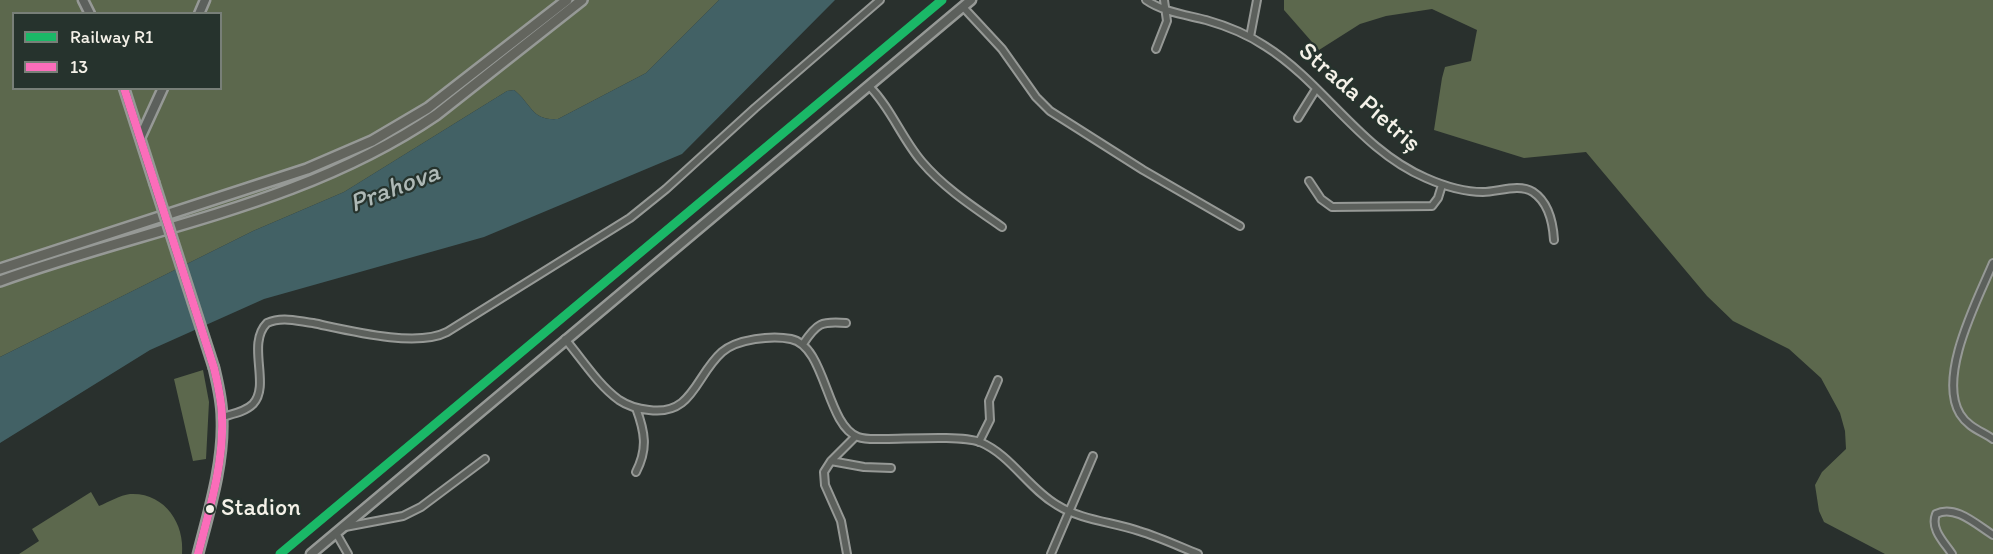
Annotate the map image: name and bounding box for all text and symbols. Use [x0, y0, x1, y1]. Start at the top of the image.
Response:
legend [12, 12, 222, 90]
text: Railway R1 [70, 26, 153, 48]
street label: Strada Pietriș [1291, 36, 1427, 160]
text: 13 [70, 56, 88, 78]
water label: Prahova [345, 157, 445, 221]
place label: Stadion [221, 495, 301, 523]
marker: Stadion [204, 503, 216, 515]

